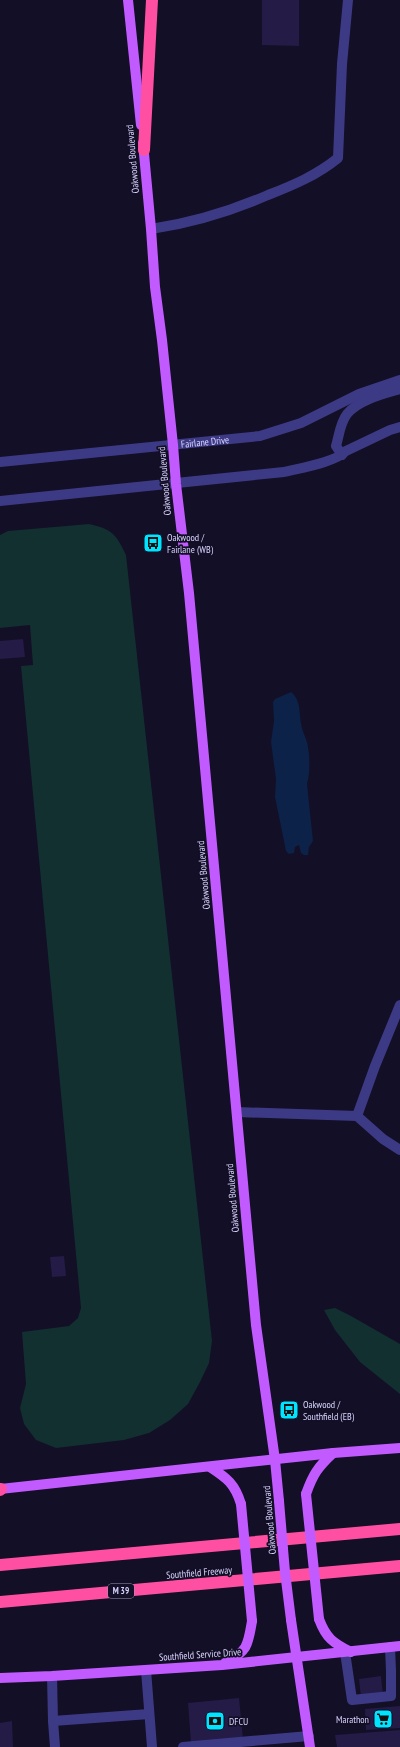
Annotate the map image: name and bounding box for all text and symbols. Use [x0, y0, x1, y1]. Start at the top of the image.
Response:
street label: Oakwood Boulevard [123, 124, 142, 194]
street label: Fairlane Drive [180, 433, 230, 451]
street label: Oakwood Boulevard [155, 446, 174, 516]
place label: Oakwood / Fairlane (WB) [167, 531, 214, 556]
bus stop icon: Oakwood / Fairlane (WB) [142, 532, 164, 554]
street label: Oakwood Boulevard [194, 840, 213, 910]
street label: Oakwood Boulevard [223, 1163, 242, 1233]
place label: Oakwood / Southfield (EB) [303, 1398, 355, 1423]
bus stop icon: Oakwood / Southfield (EB) [278, 1399, 300, 1421]
street label: Oakwood Boulevard [260, 1485, 279, 1555]
street label: Southfield Freeway [166, 1563, 233, 1582]
road number: M 39 [108, 1584, 134, 1598]
street label: Southfield Service Drive [158, 1645, 242, 1664]
supermarket icon: Marathon [372, 1708, 394, 1730]
bank icon: DFCU [204, 1710, 226, 1732]
place label: Marathon [336, 1713, 369, 1726]
place label: DFCU [229, 1715, 248, 1728]

